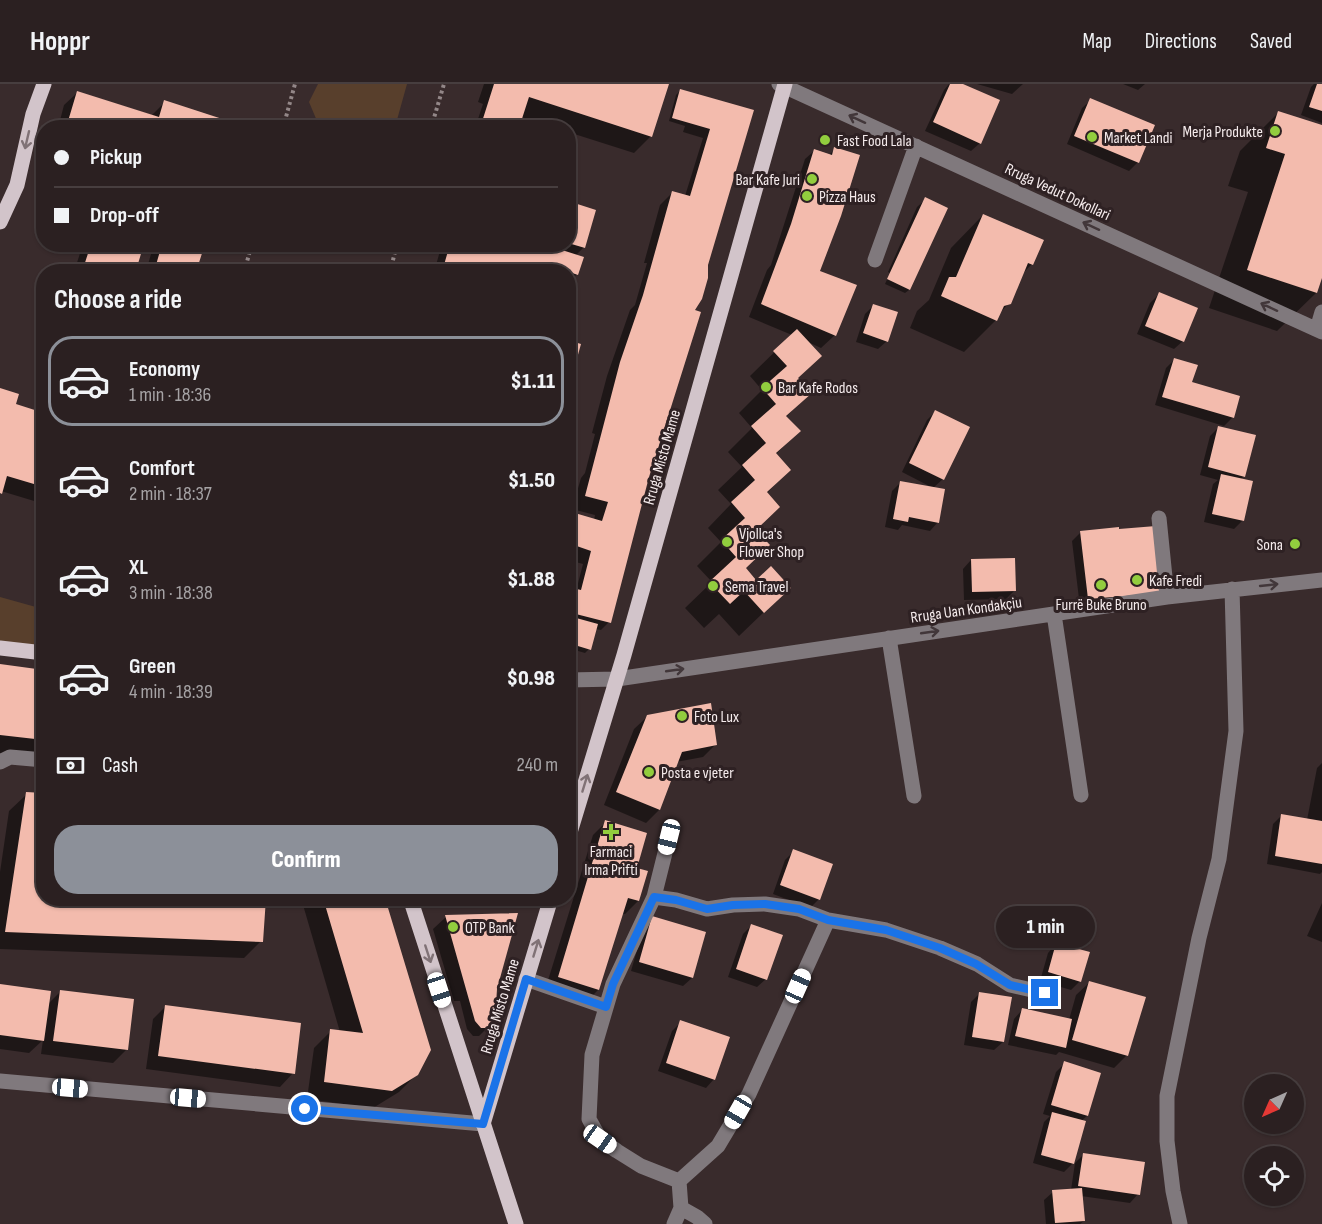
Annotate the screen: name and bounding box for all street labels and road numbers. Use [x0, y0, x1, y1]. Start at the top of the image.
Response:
street label: Rruga Vedut Dokollari [1002, 160, 1113, 225]
street label: Rruga Misto Mame [640, 408, 685, 507]
street label: Rruga Uan Kondakçiu [909, 593, 1023, 628]
street label: Rruga Misto Mame [477, 957, 524, 1056]

